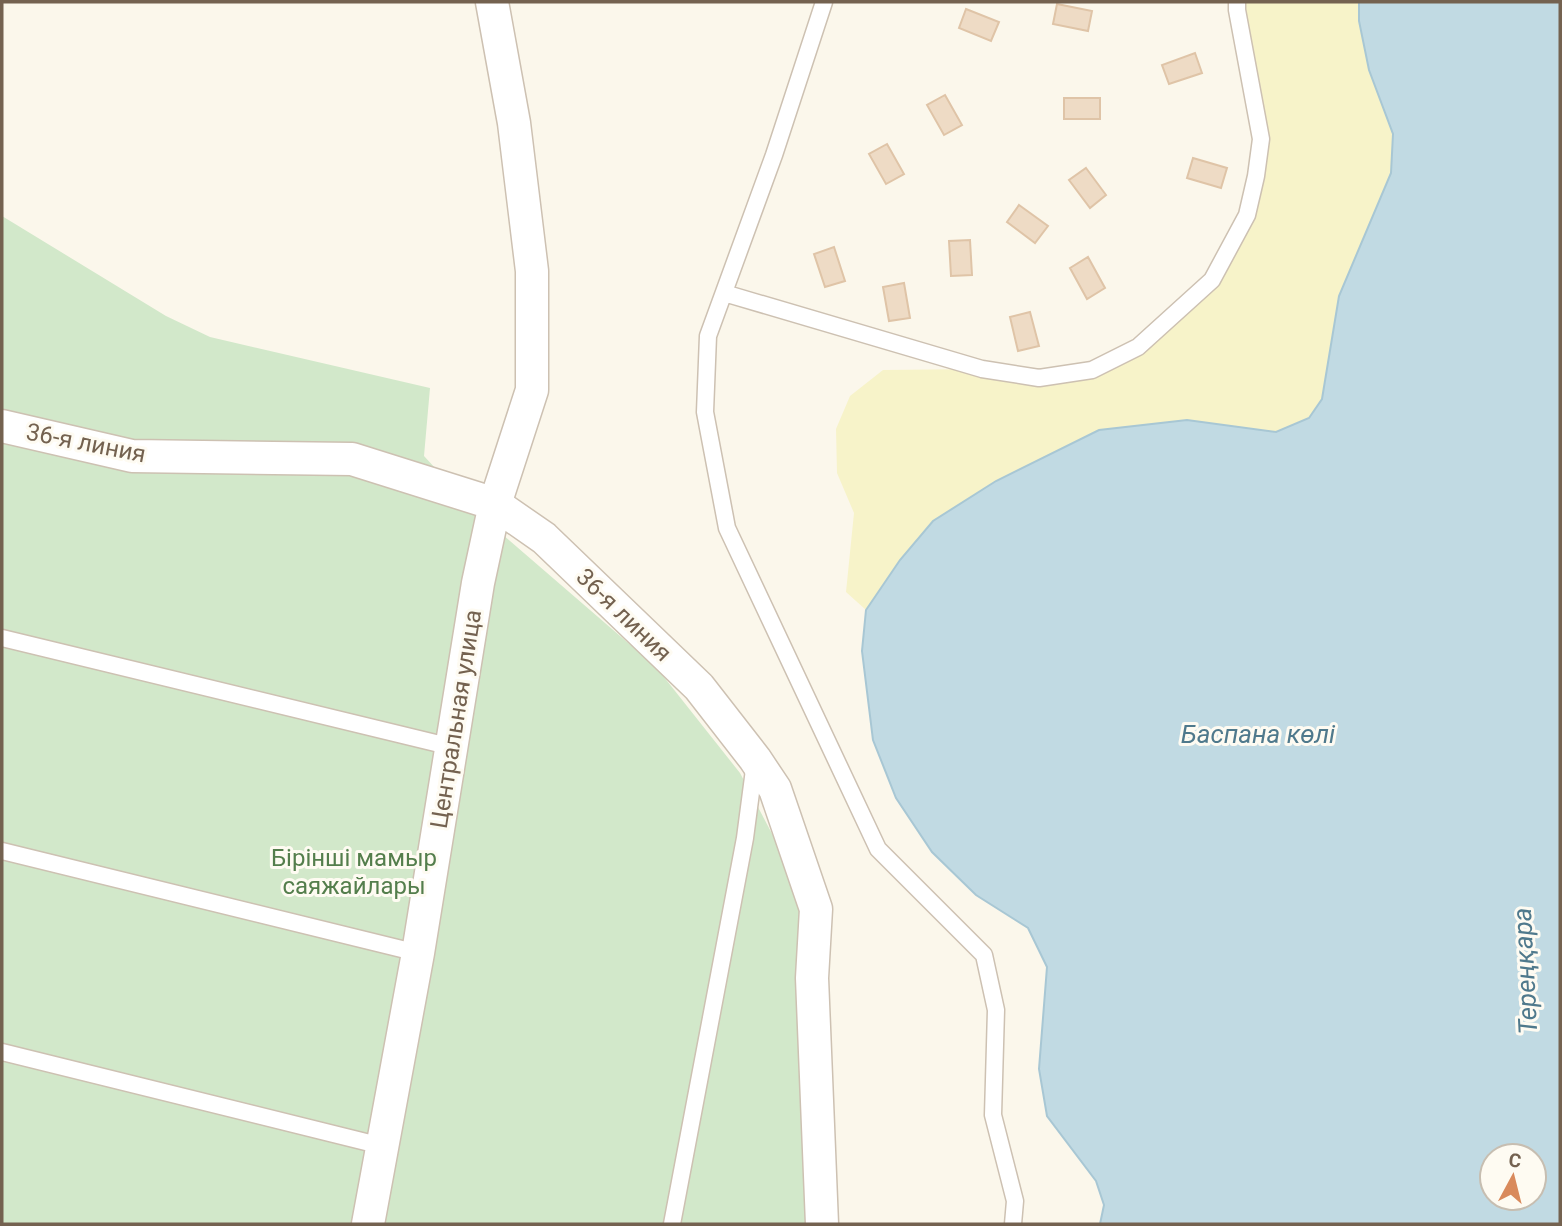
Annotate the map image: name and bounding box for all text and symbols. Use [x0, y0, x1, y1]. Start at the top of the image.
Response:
street label: 36-я линия [24, 418, 148, 468]
street label: 36-я линия [571, 563, 677, 667]
street label: Центральная улица [425, 608, 487, 830]
water label: Баспана көлі [1181, 719, 1336, 749]
park label: Бірінші мамыр саяжайлары [271, 844, 437, 900]
water label: Тереңқара [1507, 907, 1543, 1035]
north arrow [1478, 1142, 1548, 1212]
text: С [1507, 1148, 1523, 1173]

